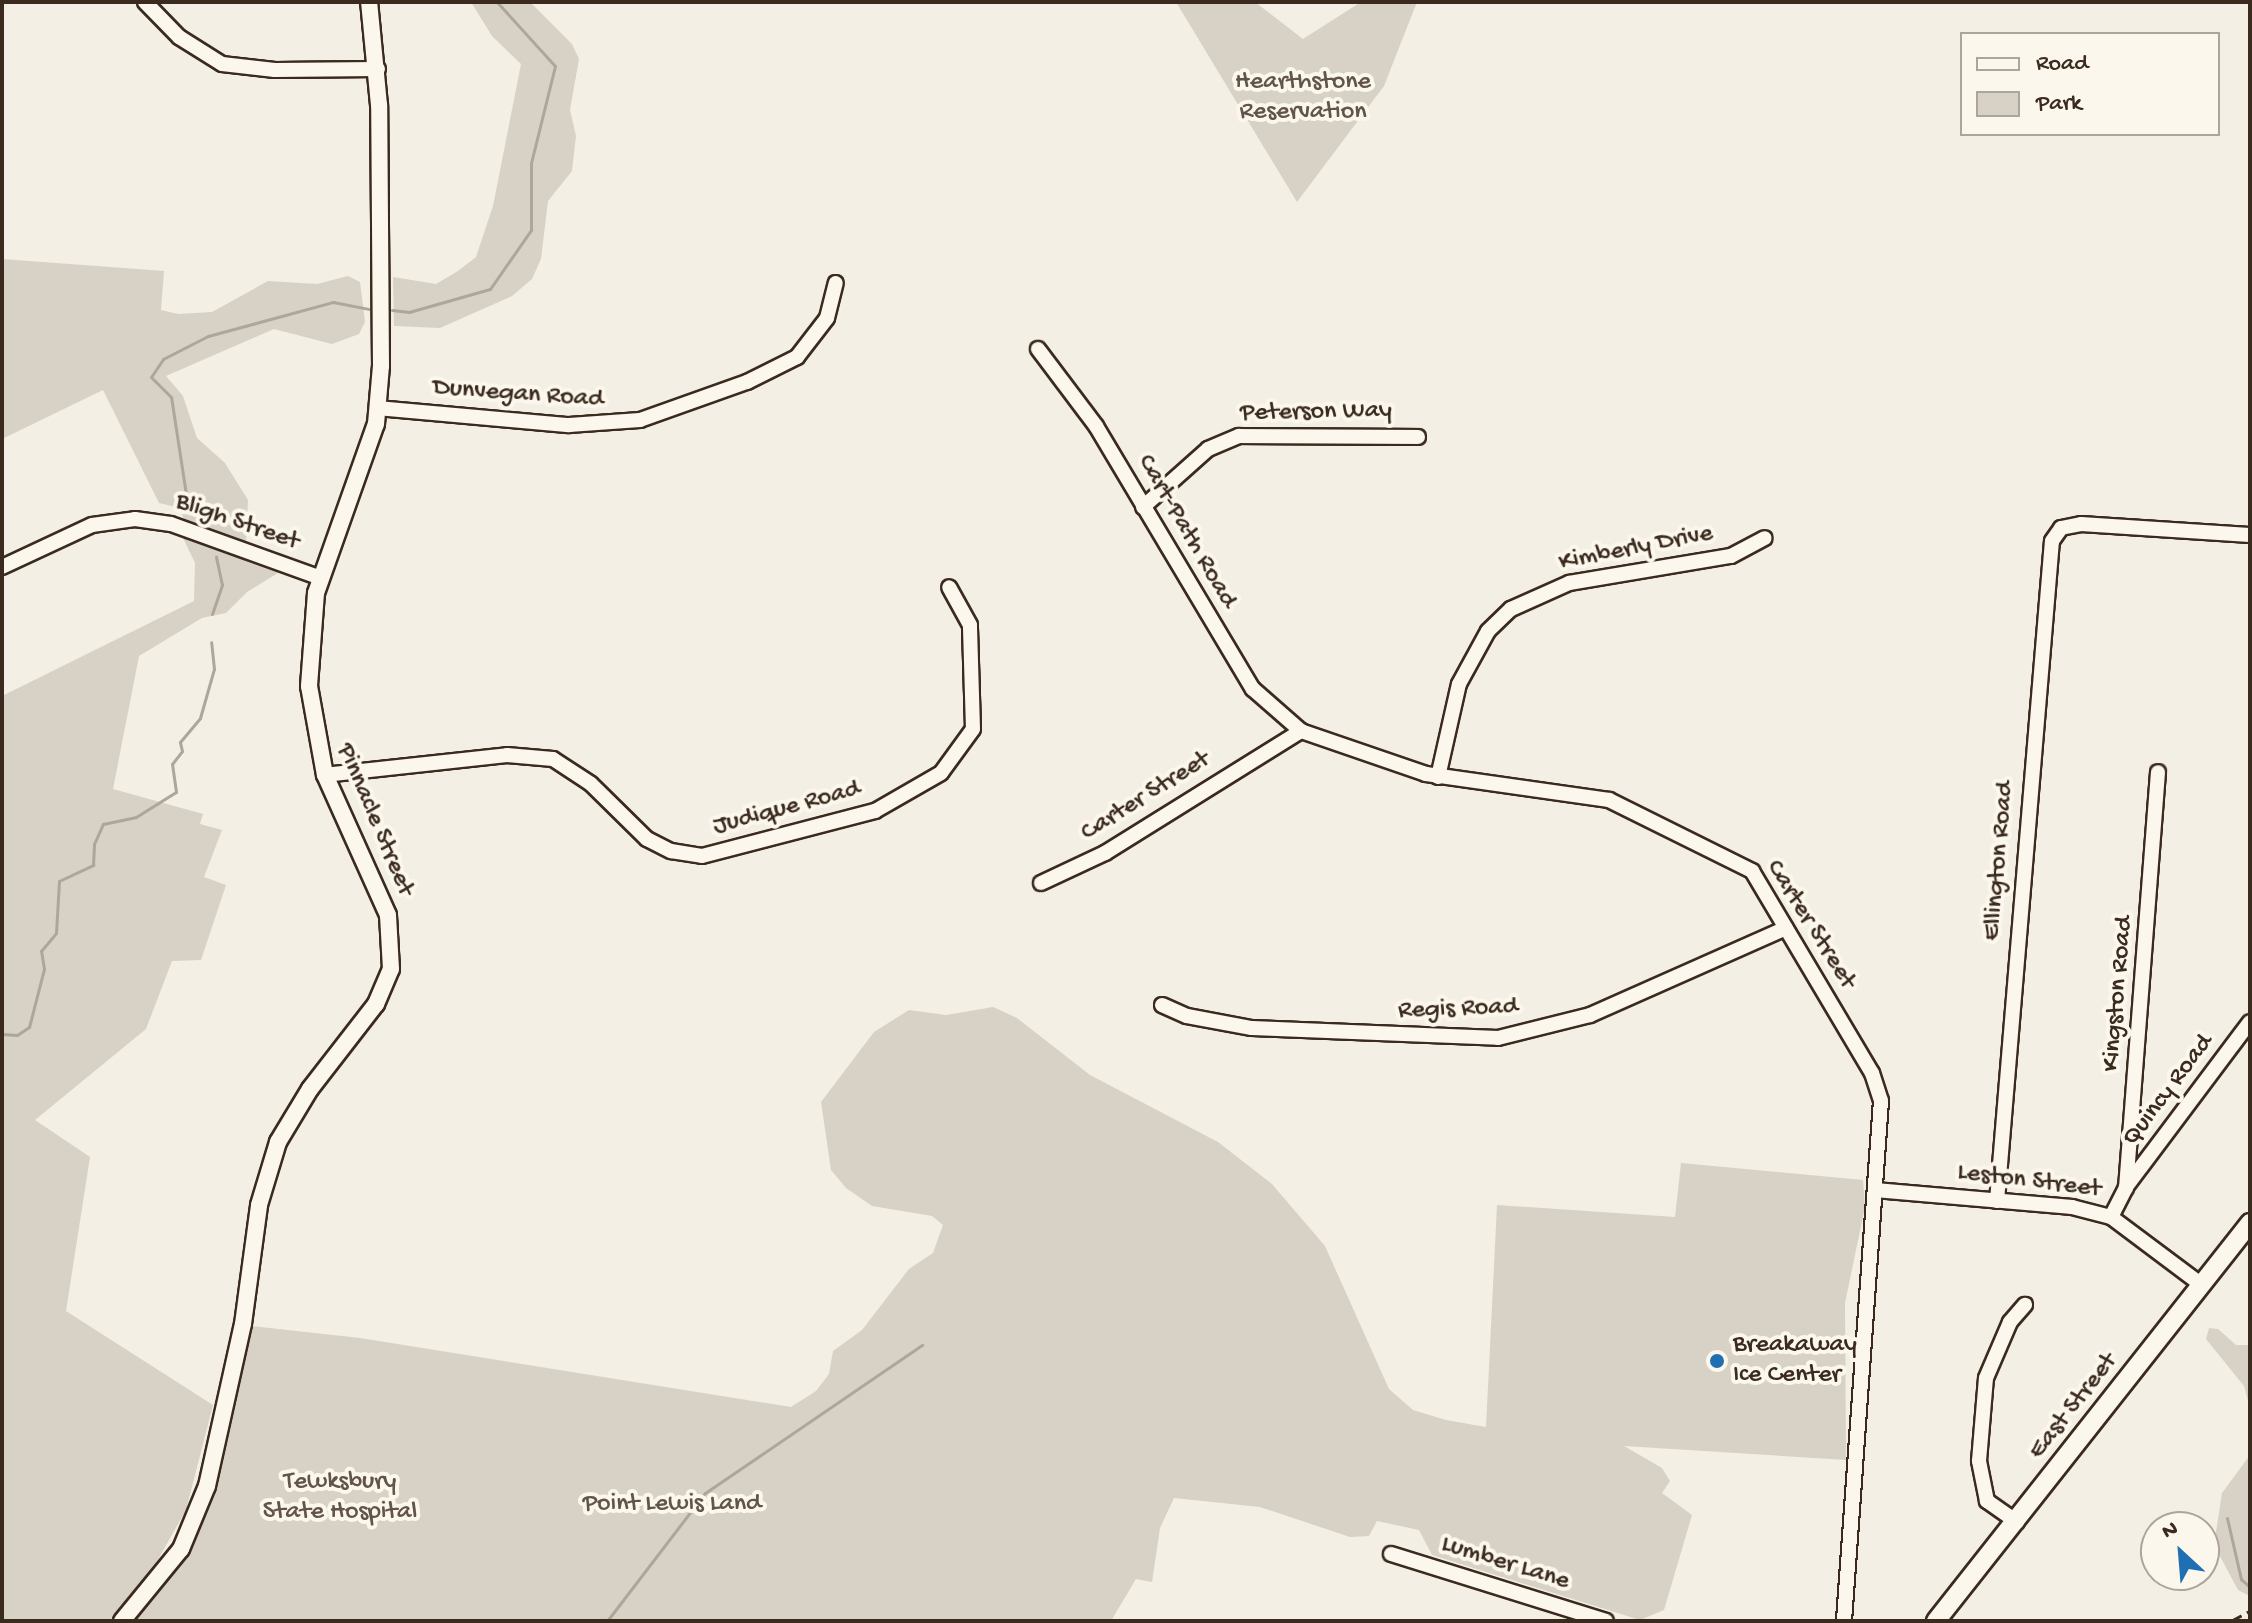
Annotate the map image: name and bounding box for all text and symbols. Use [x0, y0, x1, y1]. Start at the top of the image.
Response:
legend [1960, 32, 2220, 136]
text: Road [2036, 50, 2088, 79]
park label: Hearthstone Reservation [1235, 67, 1371, 128]
text: Park [2036, 90, 2082, 119]
street label: Dunvegan Road [432, 373, 604, 417]
street label: Peterson Way [1240, 396, 1392, 430]
street label: Cart-Path Road [1129, 449, 1243, 615]
street label: Bligh Street [171, 487, 303, 559]
street label: Kimberly Drive [1556, 519, 1716, 579]
street label: Pinnacle Street [328, 739, 420, 901]
street label: Carter Street [1076, 745, 1216, 849]
street label: Judique Road [710, 774, 864, 844]
street label: Ellington Road [1977, 780, 2023, 942]
street label: Carter Street [1758, 855, 1862, 995]
street label: Kingston Road [2097, 915, 2141, 1073]
street label: Regis Road [1398, 992, 1518, 1028]
street label: Quincy Road [2117, 1029, 2221, 1153]
street label: Leston Street [1955, 1158, 2103, 1206]
place label: Breakaway Ice Center [1733, 1330, 1857, 1392]
street label: East Street [2023, 1348, 2125, 1466]
marker: Breakaway Ice Center [1708, 1352, 1726, 1370]
park label: Tewksbury State Hospital [263, 1467, 417, 1528]
park label: Point Lewis Land [583, 1489, 761, 1521]
north arrow [2140, 1511, 2220, 1591]
text: N [2158, 1516, 2183, 1546]
street label: Lumber Lane [1437, 1530, 1573, 1598]

